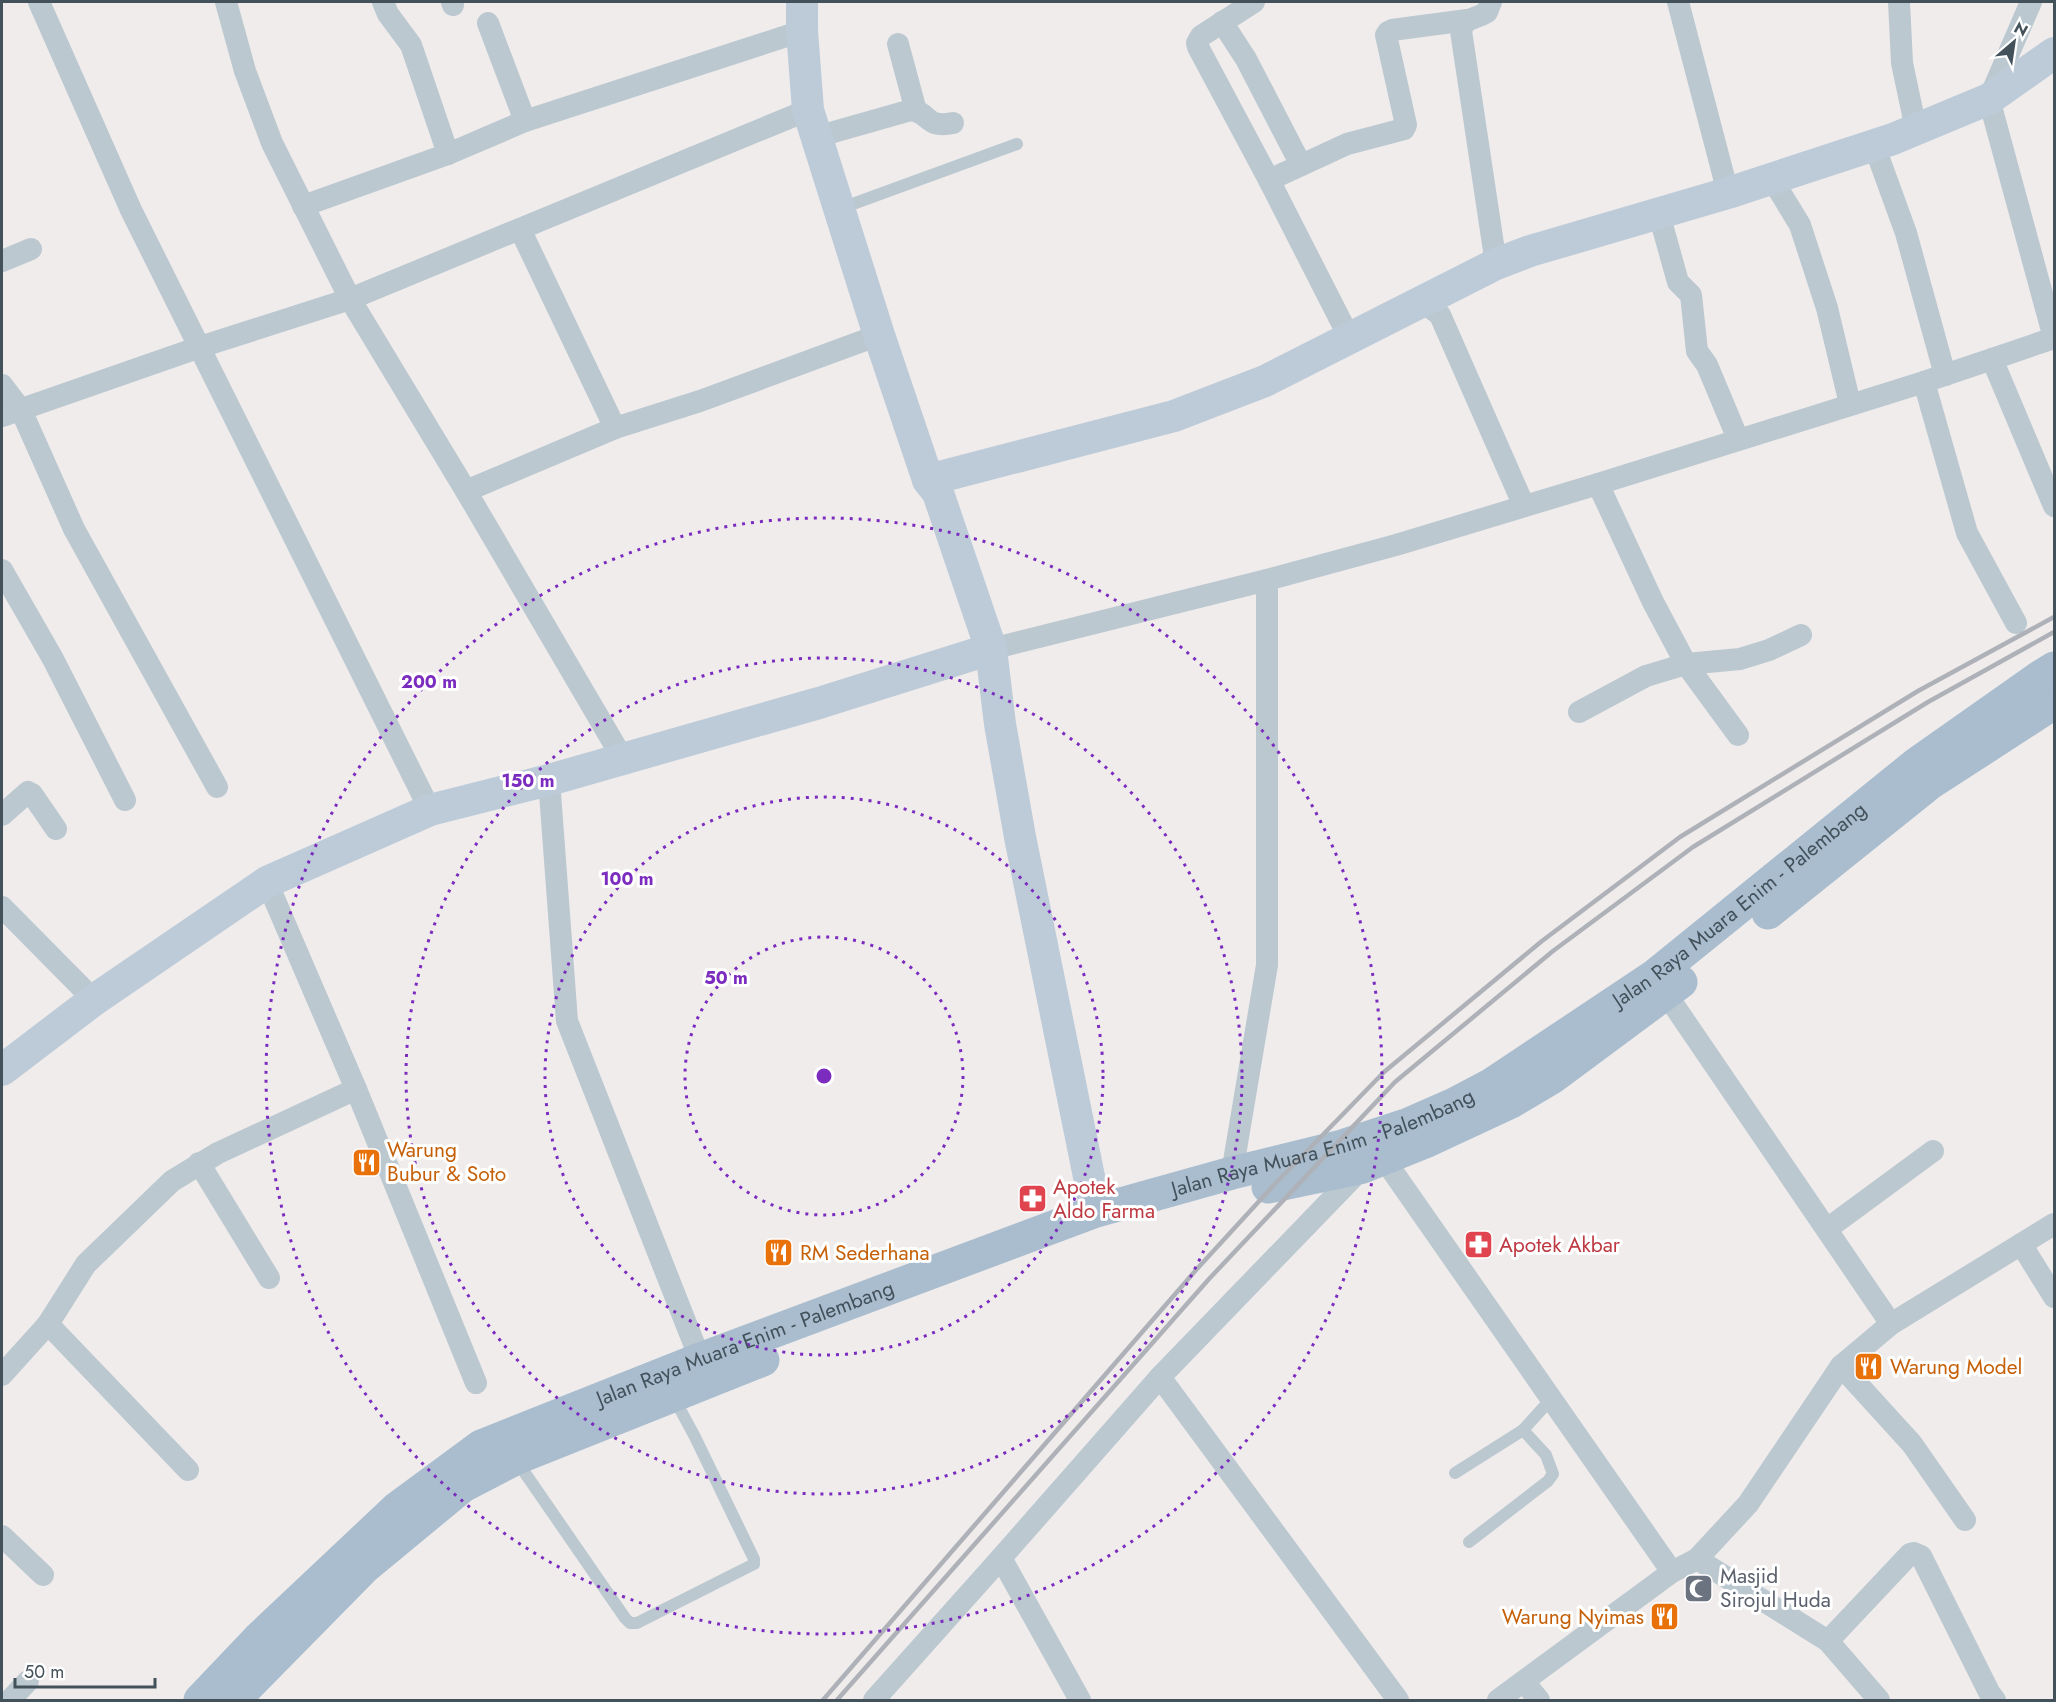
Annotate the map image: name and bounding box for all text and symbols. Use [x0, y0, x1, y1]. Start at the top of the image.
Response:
north arrow [1984, 12, 2044, 72]
text: N [2010, 16, 2032, 42]
text: 200 m [401, 669, 457, 695]
text: 150 m [502, 768, 554, 794]
street label: Jalan Raya Muara Enim - Palembang [1604, 795, 1873, 1016]
text: 100 m [600, 866, 654, 892]
text: 50 m [704, 965, 748, 991]
centre of rings [814, 1066, 834, 1086]
street label: Jalan Raya Muara Enim - Palembang [1165, 1081, 1480, 1205]
place label: Warung Bubur & Soto [387, 1135, 506, 1189]
restaurant icon: Warung Bubur & Soto [350, 1146, 382, 1178]
place label: Apotek Aldo Farma [1053, 1172, 1155, 1226]
pharmacy icon: Apotek Aldo Farma [1016, 1183, 1048, 1215]
pharmacy icon: Apotek Akbar [1462, 1229, 1494, 1261]
place label: Apotek Akbar [1499, 1230, 1621, 1260]
restaurant icon: RM Sederhana [763, 1237, 795, 1269]
place label: RM Sederhana [800, 1238, 930, 1268]
street label: Jalan Raya Muara Enim - Palembang [589, 1273, 898, 1415]
restaurant icon: Warung Model [1853, 1351, 1885, 1383]
place label: Warung Model [1890, 1352, 2022, 1382]
place label: Masjid Sirojul Huda [1720, 1561, 1831, 1615]
mosque icon: Masjid Sirojul Huda [1683, 1572, 1715, 1604]
restaurant icon: Warung Nyimas [1649, 1601, 1681, 1633]
place label: Warung Nyimas [1502, 1602, 1644, 1632]
scale bar [15, 1651, 154, 1689]
text: 50 m [24, 1659, 64, 1685]

